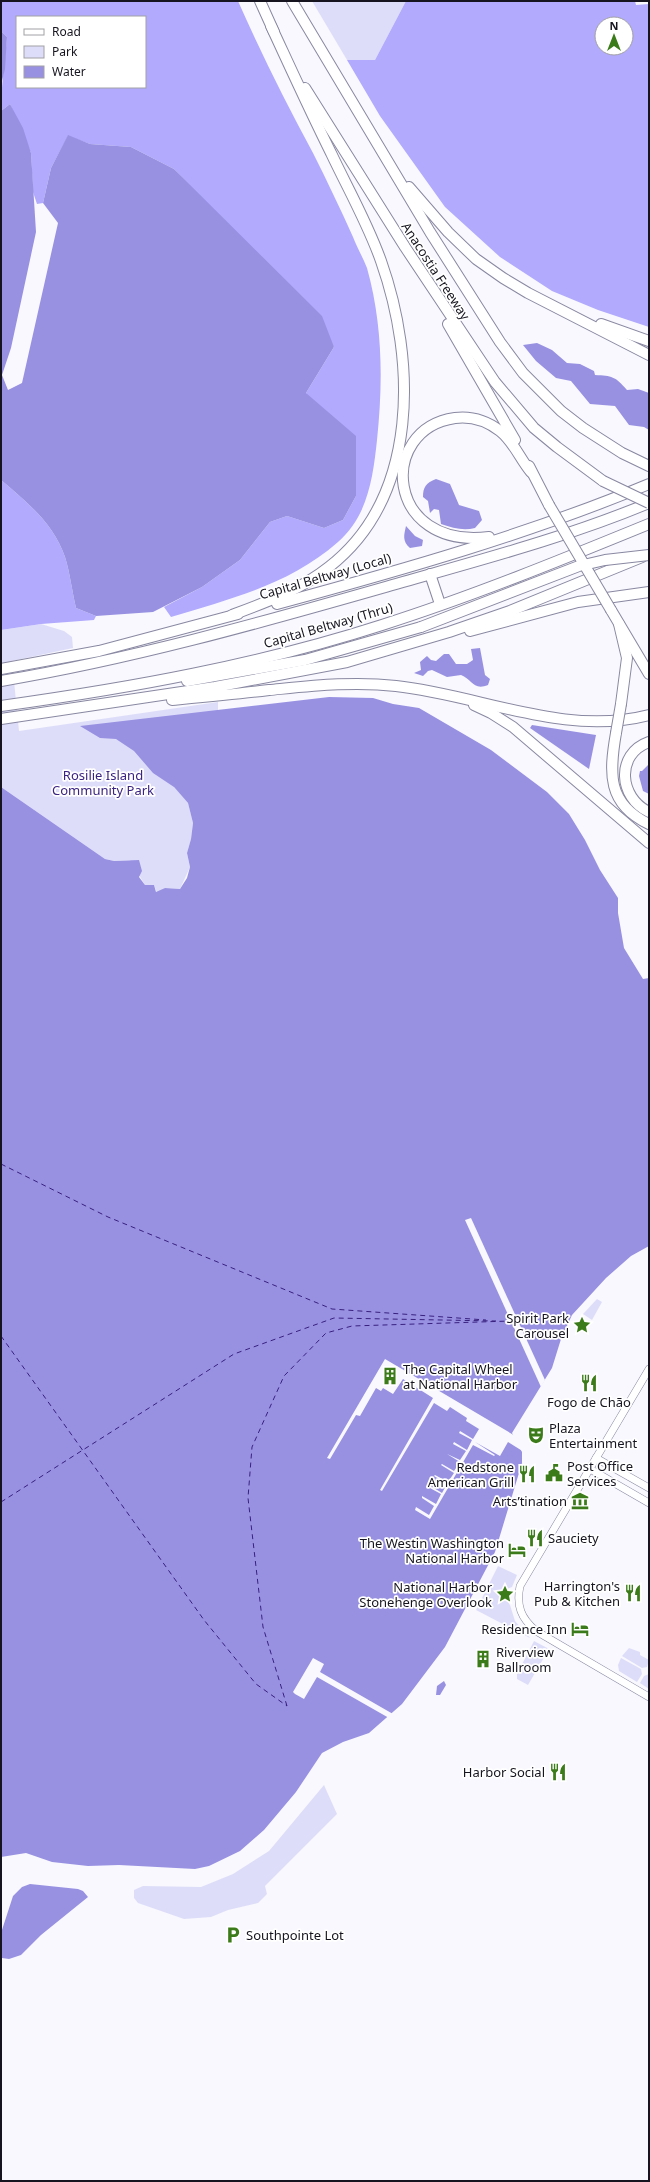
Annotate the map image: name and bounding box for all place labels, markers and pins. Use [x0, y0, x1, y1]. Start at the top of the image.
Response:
place label: Spirit Park Carousel [506, 1309, 569, 1342]
place icon: Spirit Park Carousel [572, 1315, 592, 1335]
place label: The Capital Wheel at National Harbor [403, 1360, 518, 1393]
building icon: The Capital Wheel at National Harbor [380, 1366, 400, 1386]
restaurant icon: Fogo de Chão [579, 1373, 599, 1393]
place label: Fogo de Chão [547, 1393, 631, 1411]
place label: Plaza Entertainment [549, 1419, 638, 1452]
theatre icon: Plaza Entertainment [526, 1425, 546, 1445]
place label: Post Office Services [567, 1457, 633, 1490]
place label: Redstone American Grill [428, 1458, 514, 1491]
public building icon: Post Office Services [544, 1463, 564, 1483]
restaurant icon: Redstone American Grill [517, 1464, 537, 1484]
museum icon: Arts’tination [570, 1491, 590, 1511]
place label: Arts’tination [493, 1492, 567, 1510]
restaurant icon: Sauciety [525, 1528, 545, 1548]
place label: Sauciety [548, 1529, 599, 1547]
place label: The Westin Washington National Harbor [360, 1534, 505, 1567]
hotel icon: The Westin Washington National Harbor [507, 1540, 527, 1560]
place label: Harrington's Pub & Kitchen [534, 1577, 620, 1610]
place label: National Harbor Stonehenge Overlook [359, 1578, 493, 1611]
restaurant icon: Harrington's Pub & Kitchen [623, 1583, 643, 1603]
place icon: National Harbor Stonehenge Overlook [495, 1584, 515, 1604]
hotel icon: Residence Inn [570, 1619, 590, 1639]
place label: Residence Inn [481, 1620, 567, 1638]
place label: Riverview Ballroom [496, 1643, 555, 1676]
building icon: Riverview Ballroom [473, 1649, 493, 1669]
restaurant icon: Harbor Social [548, 1762, 568, 1782]
place label: Harbor Social [463, 1763, 545, 1781]
parking icon: Southpointe Lot [223, 1925, 243, 1945]
place label: Southpointe Lot [246, 1926, 344, 1944]

